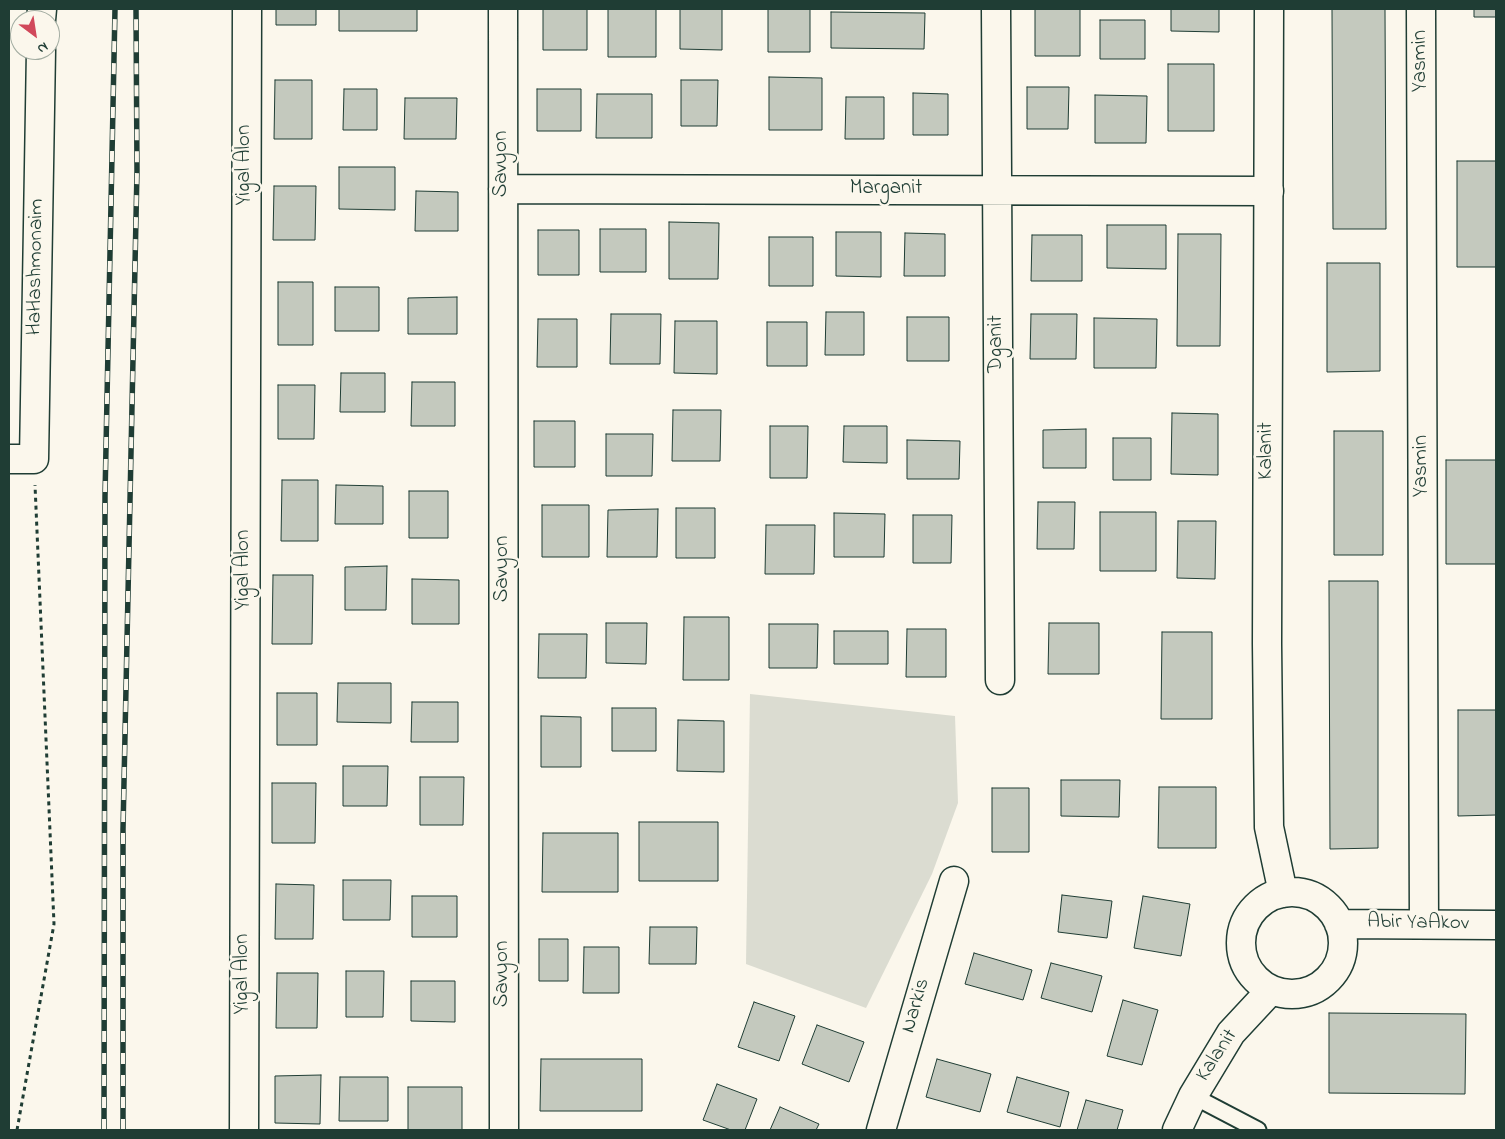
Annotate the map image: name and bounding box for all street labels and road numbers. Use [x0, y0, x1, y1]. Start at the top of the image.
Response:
street label: Yasmin [1409, 30, 1435, 92]
street label: Yigal Alon [233, 125, 259, 205]
street label: Savyon [490, 131, 516, 197]
street label: Marganit [850, 177, 922, 203]
street label: HaHashmonaim [23, 198, 51, 336]
street label: Dganit [985, 315, 1011, 373]
street label: Kalanit [1255, 422, 1281, 480]
street label: Yasmin [1410, 435, 1436, 497]
street label: Yigal Alon [232, 530, 258, 610]
street label: Savyon [491, 536, 517, 602]
street label: Abir YaAkov [1367, 911, 1469, 937]
street label: Yigal Alon [231, 934, 257, 1014]
street label: Savyon [491, 941, 517, 1007]
street label: Narkis [897, 976, 937, 1036]
street label: Kalanit [1192, 1025, 1244, 1087]

